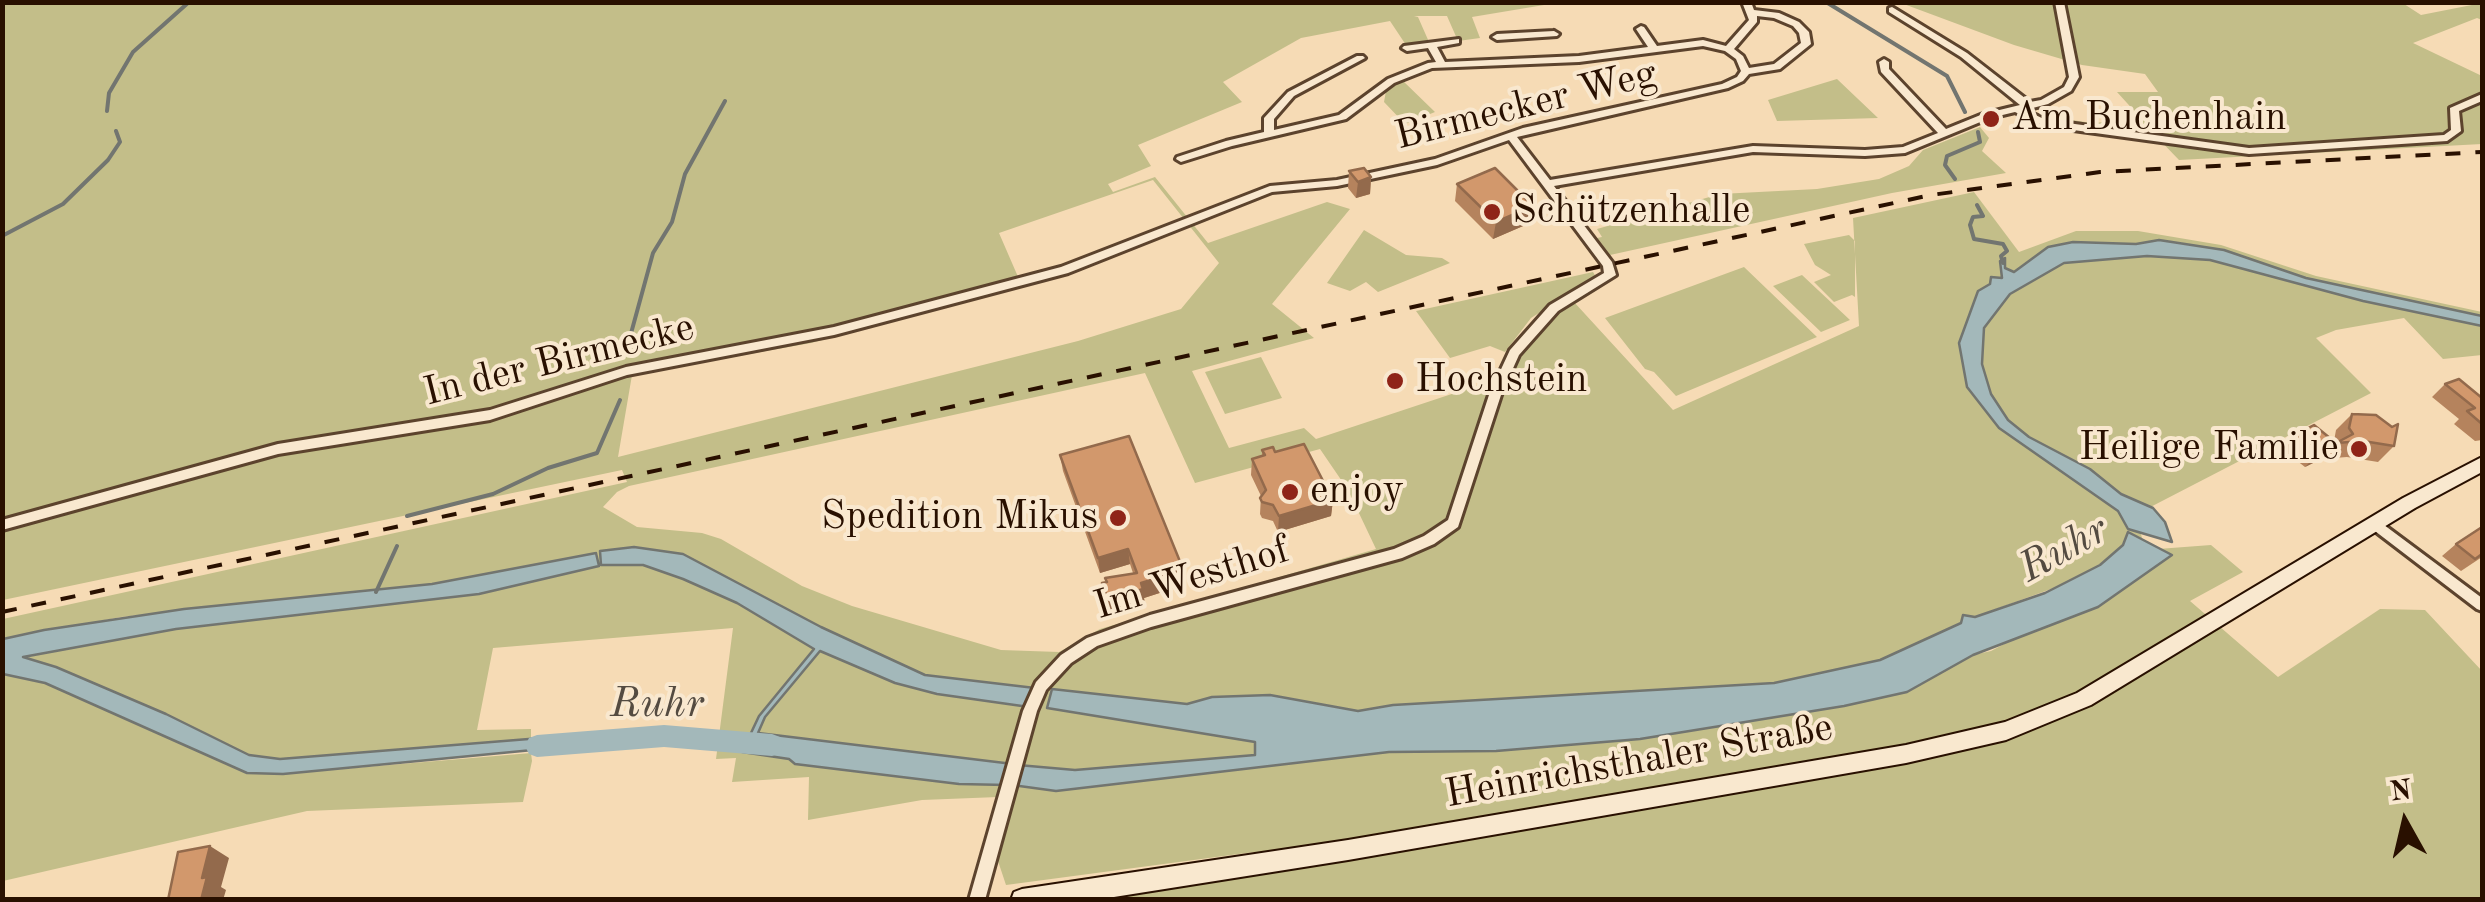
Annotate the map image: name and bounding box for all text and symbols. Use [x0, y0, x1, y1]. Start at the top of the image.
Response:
street label: Birmecker Weg [1390, 50, 1662, 162]
place label: Am Buchenhain [2011, 95, 2287, 143]
marker: Am Buchenhain [1980, 108, 2002, 130]
place label: Schützenhalle [1512, 188, 1750, 236]
marker: Schützenhalle [1481, 201, 1503, 223]
street label: In der Birmecke [419, 304, 699, 418]
place label: Hochstein [1415, 357, 1588, 405]
marker: Hochstein [1384, 370, 1406, 392]
place label: Heilige Familie [2079, 425, 2339, 473]
marker: Heilige Familie [2348, 438, 2370, 460]
place label: enjoy [1310, 468, 1404, 516]
marker: enjoy [1279, 481, 1301, 503]
place label: Spedition Mikus [821, 494, 1098, 542]
water label: Ruhr [2011, 505, 2117, 595]
marker: Spedition Mikus [1107, 507, 1129, 529]
street label: Im Westhof [1088, 526, 1296, 632]
water label: Ruhr [610, 680, 704, 730]
street label: Heinrichsthaler Straße [1441, 704, 1837, 820]
north arrow [2355, 772, 2455, 872]
text: N [2388, 777, 2413, 808]

